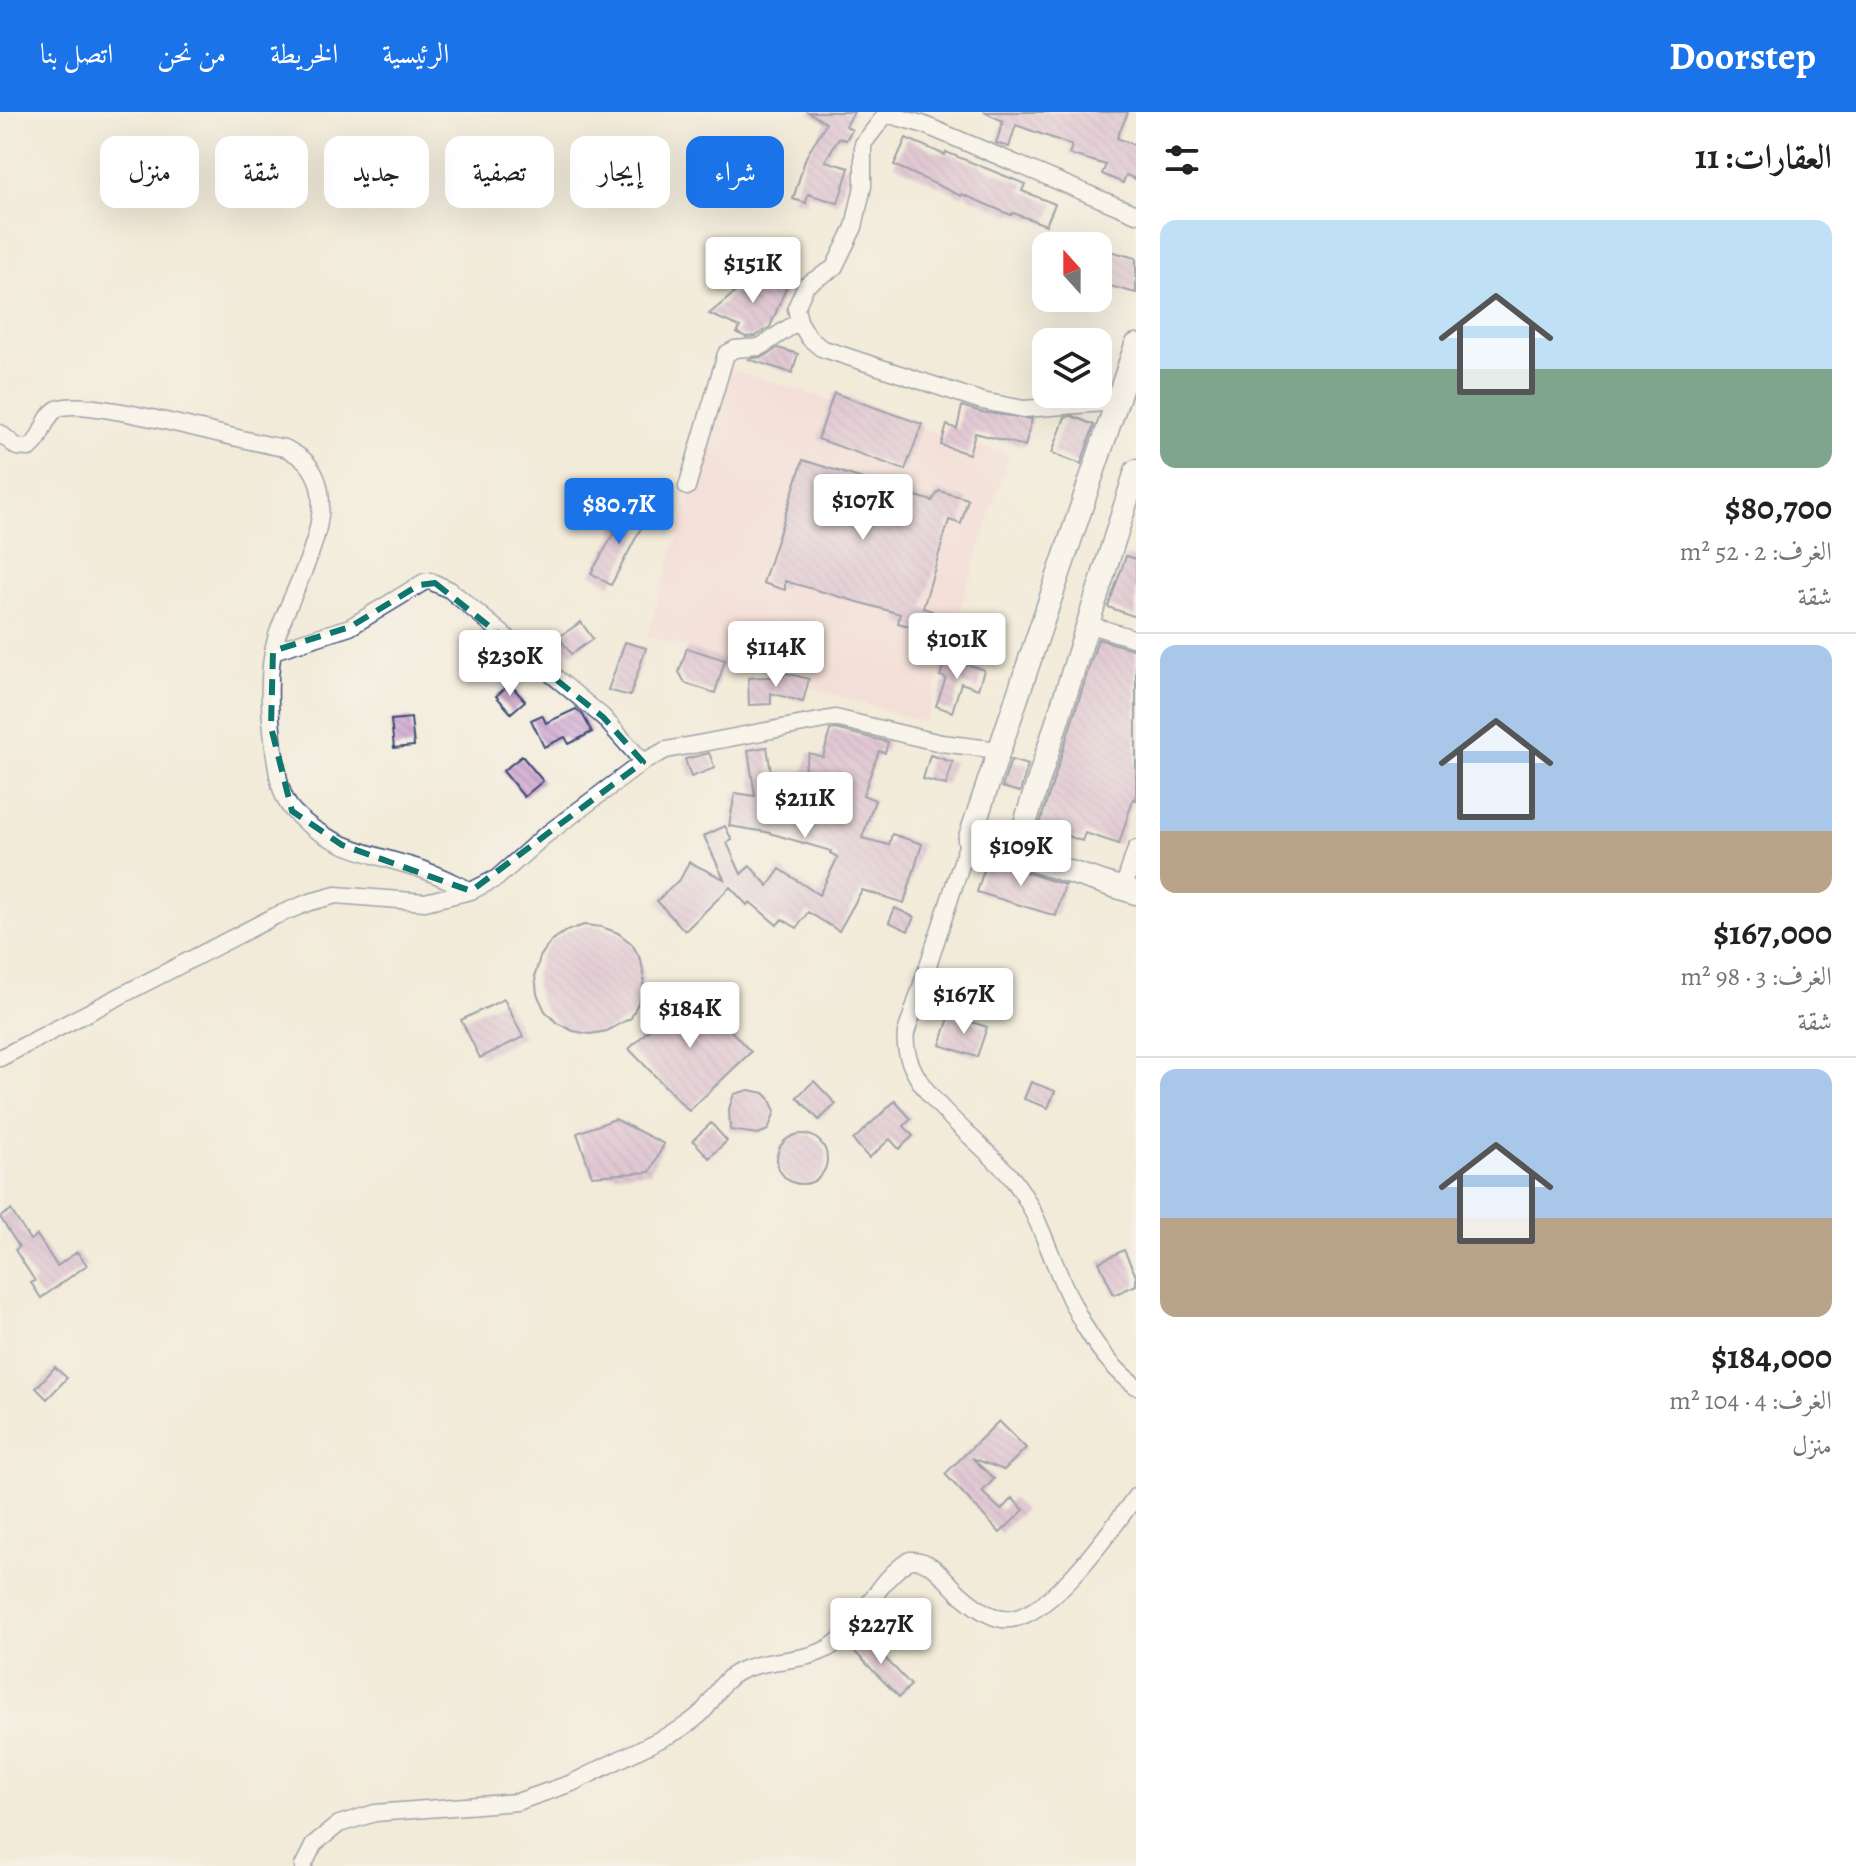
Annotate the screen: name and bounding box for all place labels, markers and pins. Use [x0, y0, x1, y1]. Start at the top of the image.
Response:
pin: $151K [697, 237, 809, 305]
pin: $107K [807, 474, 919, 542]
pin: $80.7K [554, 478, 684, 546]
pin: $101K [901, 613, 1013, 681]
pin: $114K [720, 621, 832, 689]
pin: $230K [454, 630, 566, 698]
pin: $211K [749, 772, 861, 840]
pin: $109K [965, 820, 1077, 888]
pin: $167K [908, 968, 1020, 1036]
pin: $184K [634, 982, 746, 1050]
pin: $227K [825, 1598, 937, 1666]

